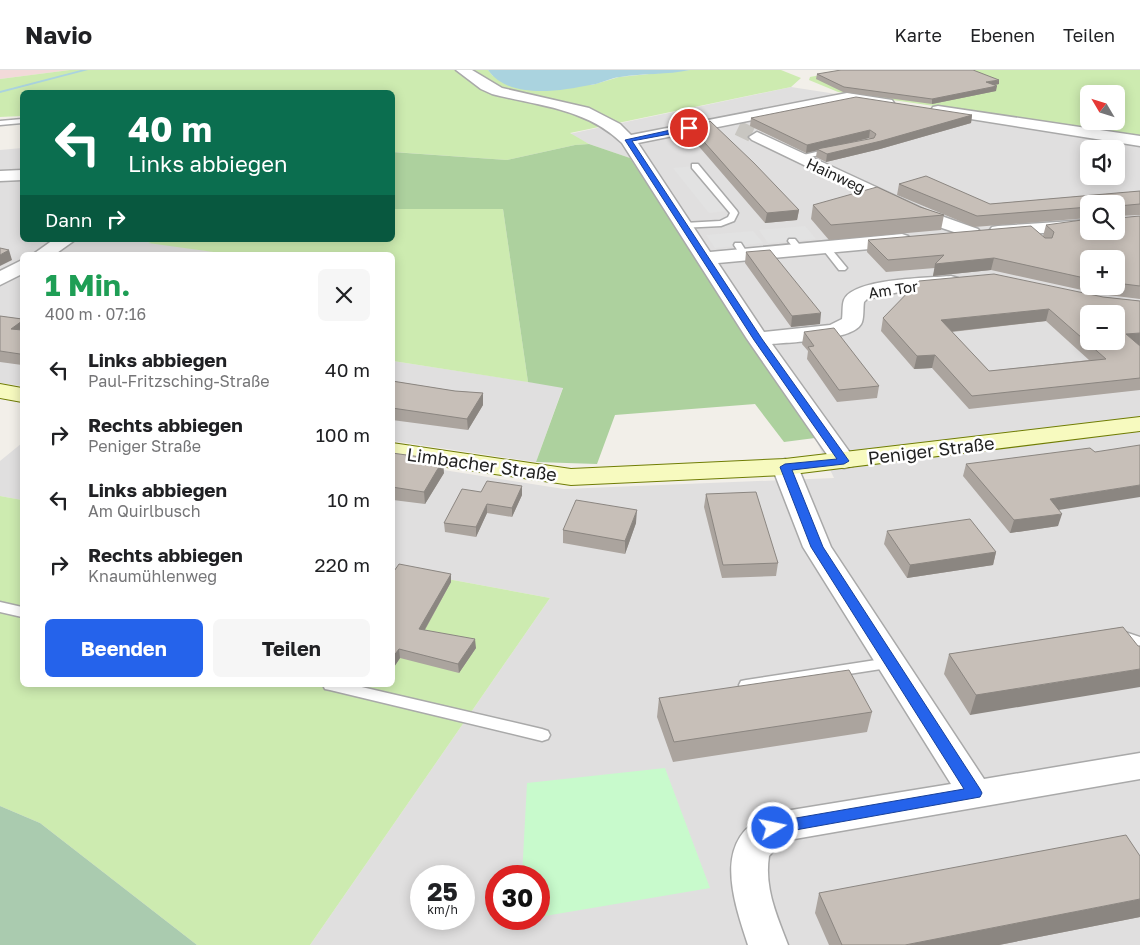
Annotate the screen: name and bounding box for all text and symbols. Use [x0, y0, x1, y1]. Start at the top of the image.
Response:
text: Navio [25, 20, 92, 49]
text: Karte [895, 24, 942, 46]
text: Ebenen [970, 24, 1035, 46]
text: Teilen [1063, 24, 1115, 46]
north arrow [1080, 85, 1125, 130]
map controls [1080, 85, 1125, 350]
pin [668, 107, 710, 149]
text: 40 m [128, 108, 212, 150]
icon: left [45, 110, 110, 175]
icon: arrive [675, 114, 703, 142]
button: sound [1080, 140, 1125, 185]
text: Links abbiegen [128, 150, 288, 177]
street label: Hainweg [804, 154, 868, 196]
button: search [1080, 195, 1125, 240]
icon: right [102, 205, 130, 233]
text: Dann [45, 208, 92, 231]
button: + [1080, 250, 1125, 295]
text: 1 Min. [45, 267, 131, 303]
button: close [318, 269, 370, 321]
street label: Am Tor [867, 277, 919, 301]
text: 400 m · 07:16 [45, 304, 146, 324]
button: − [1080, 305, 1125, 350]
text: Links abbiegen [88, 348, 227, 371]
icon: left [45, 356, 73, 384]
text: 40 m [325, 358, 370, 381]
text: Paul-Fritzsching-Straße [88, 371, 270, 391]
text: Rechts abbiegen [88, 413, 243, 436]
icon: right [45, 421, 73, 449]
text: 100 m [316, 423, 370, 446]
street label: Peniger Straße [867, 431, 995, 469]
text: Peniger Straße [88, 436, 201, 456]
street label: Limbacher Straße [406, 443, 558, 485]
text: Links abbiegen [88, 478, 227, 501]
icon: left [45, 486, 73, 514]
text: 10 m [327, 488, 370, 511]
text: Am Quirlbusch [88, 501, 201, 521]
text: Rechts abbiegen [88, 543, 243, 566]
icon: right [45, 551, 73, 579]
text: 220 m [315, 553, 370, 576]
text: Knaumühlenweg [88, 566, 217, 586]
button: Beenden [45, 619, 203, 677]
button: Teilen [213, 619, 370, 677]
position arrow [746, 801, 798, 853]
speed limit sign: 30 [485, 865, 550, 930]
text: 25 [427, 876, 458, 907]
text: km/h [427, 902, 458, 917]

